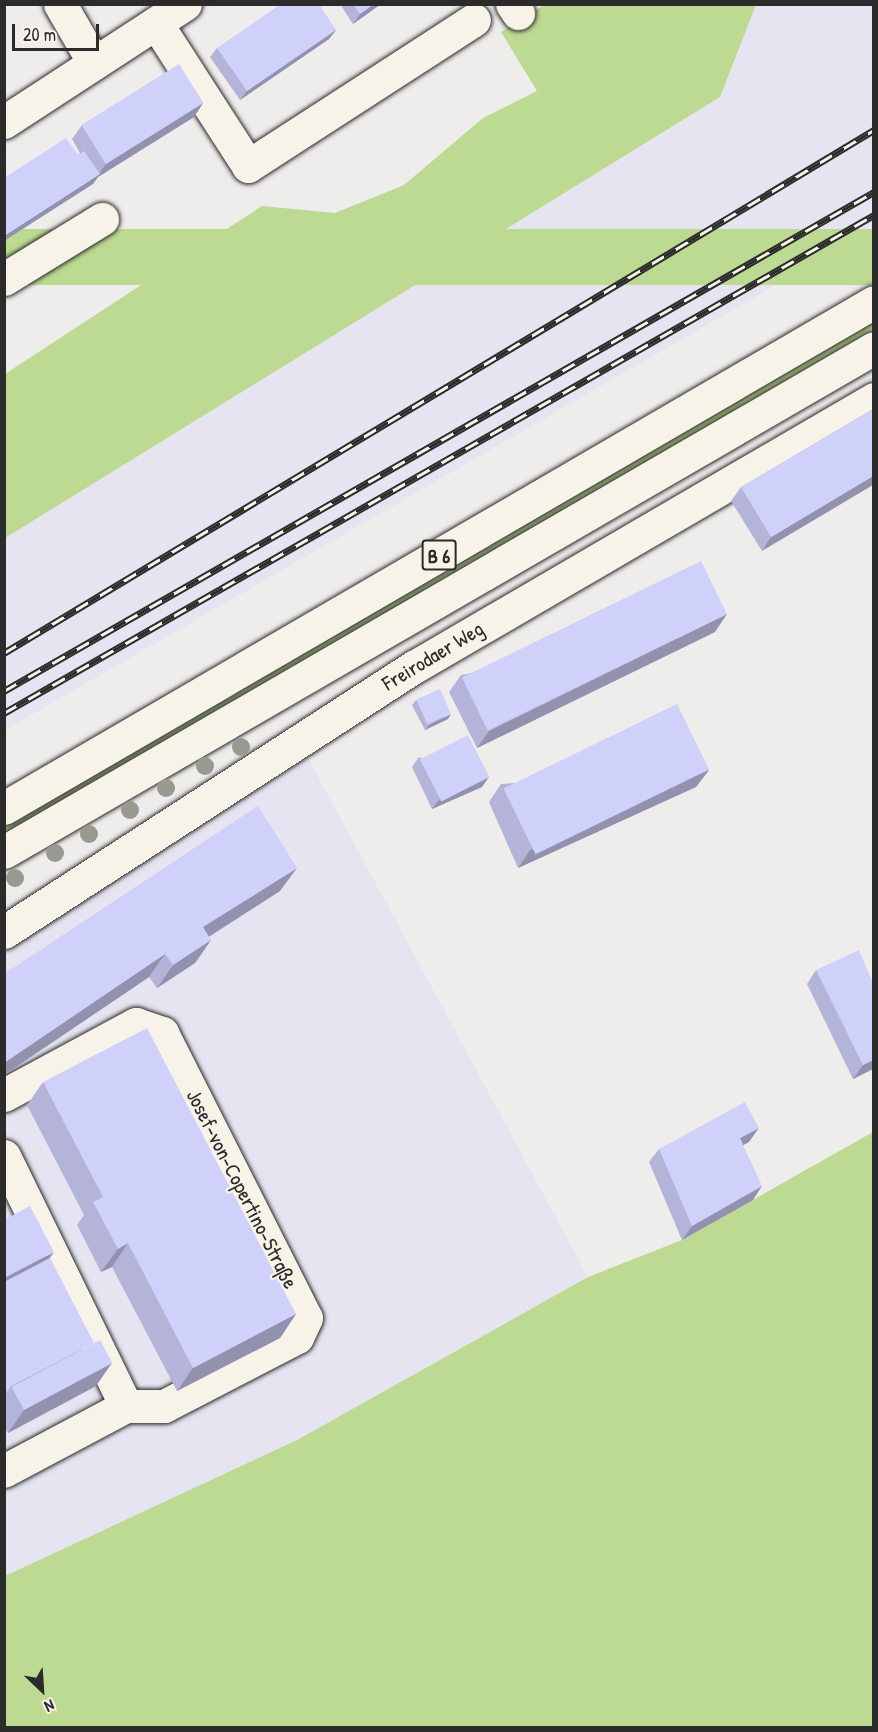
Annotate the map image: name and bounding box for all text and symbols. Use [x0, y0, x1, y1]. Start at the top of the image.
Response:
scale bar [15, 12, 102, 50]
text: 20 m [23, 22, 56, 47]
road number: B 6 [421, 538, 457, 572]
street label: Freirodaer Weg [378, 616, 488, 696]
street label: Josef-von-Copertino-Straße [181, 1085, 303, 1293]
north arrow [12, 1660, 72, 1720]
text: N [41, 1695, 58, 1718]

